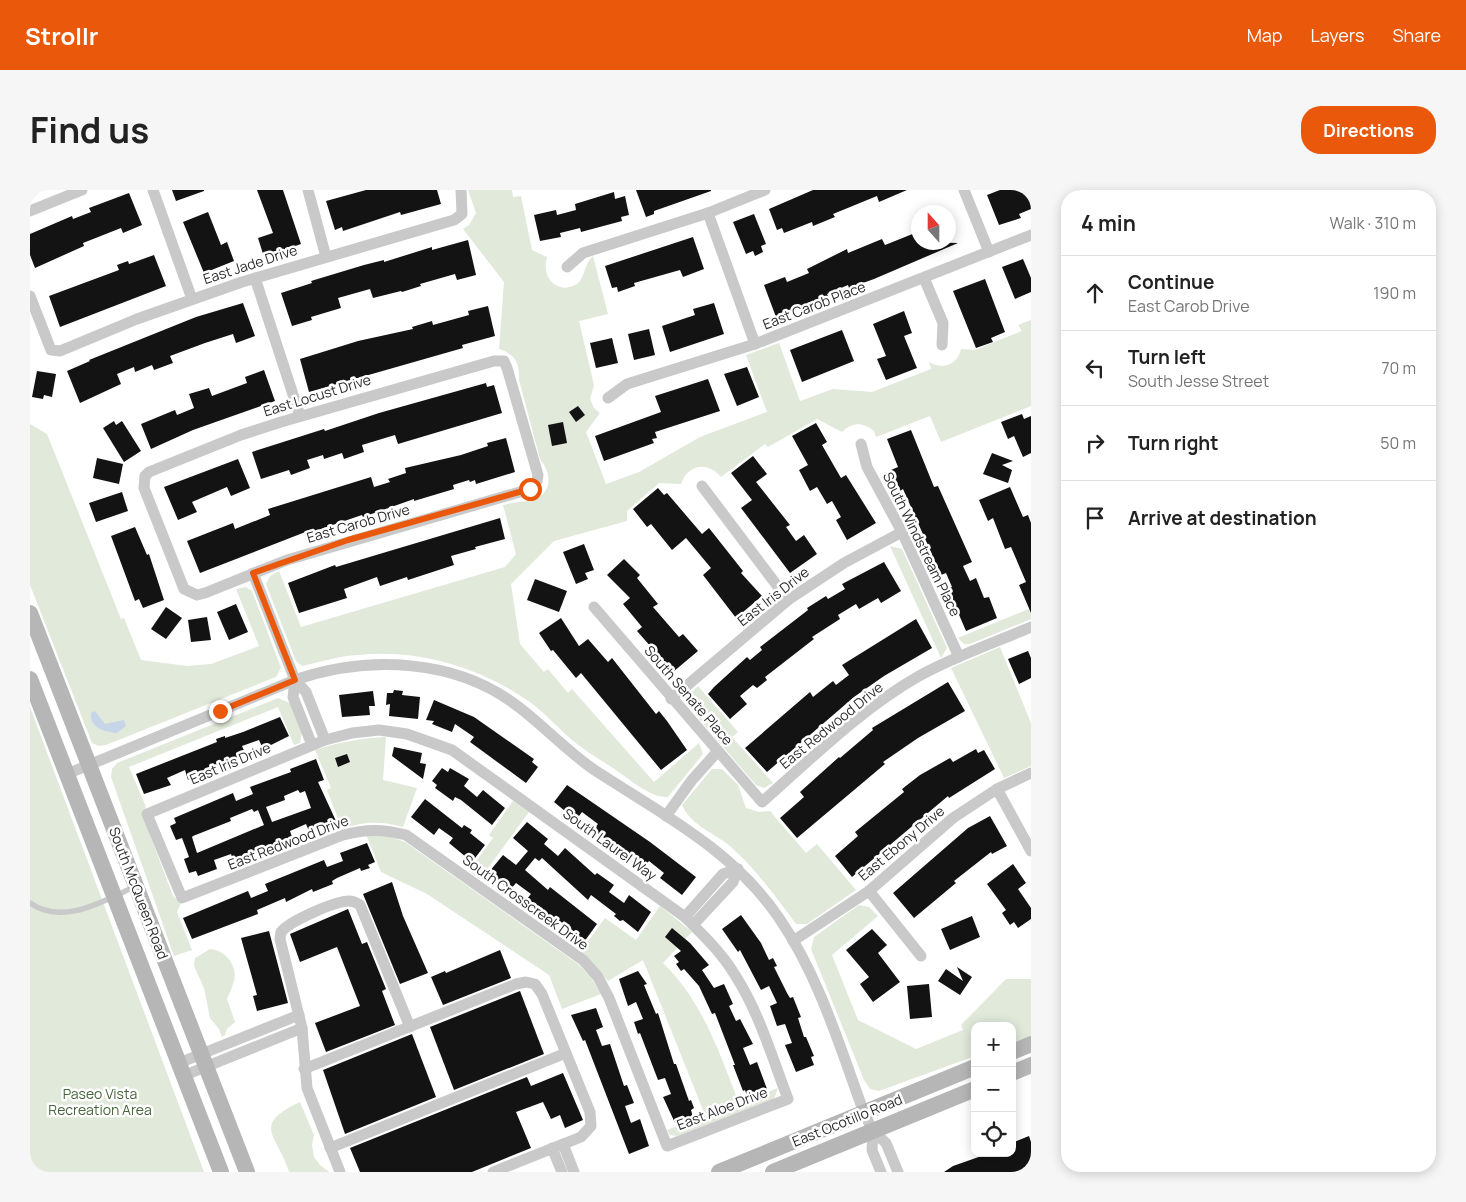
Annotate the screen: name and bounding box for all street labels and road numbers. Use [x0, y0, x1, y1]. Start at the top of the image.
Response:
street label: East Jade Drive [201, 240, 299, 288]
street label: East Carob Place [760, 277, 868, 333]
street label: East Locust Drive [261, 370, 373, 420]
street label: South Windstream Place [879, 469, 965, 619]
street label: East Carob Drive [304, 499, 412, 547]
street label: East Iris Drive [733, 562, 813, 630]
street label: South Senate Place [640, 641, 738, 749]
street label: East Redwood Drive [775, 677, 887, 773]
street label: East Iris Drive [187, 737, 273, 789]
street label: East Ebony Drive [854, 801, 948, 885]
street label: South Laurel Way [559, 804, 661, 885]
street label: East Redwood Drive [225, 810, 351, 874]
street label: South McQueen Road [105, 824, 173, 962]
street label: South Crosscreek Drive [459, 850, 593, 954]
street label: East Aloe Drive [674, 1082, 770, 1134]
street label: East Ocotillo Road [789, 1089, 905, 1151]

